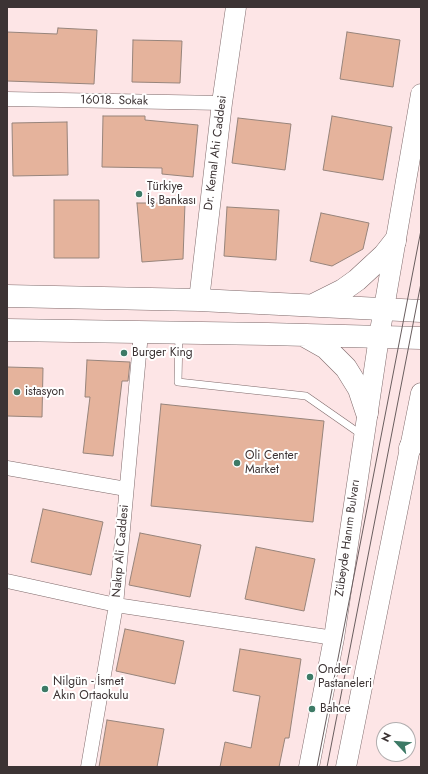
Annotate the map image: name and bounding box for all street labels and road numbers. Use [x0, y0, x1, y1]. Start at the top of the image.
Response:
street label: 16018. Sokak [80, 93, 148, 109]
street label: Dr. Kemal Ahi Caddesi [202, 95, 230, 211]
street label: Zübeyde Hanım Bulvarı [333, 478, 363, 598]
street label: Nakıp Ali Caddesi [110, 504, 132, 598]

